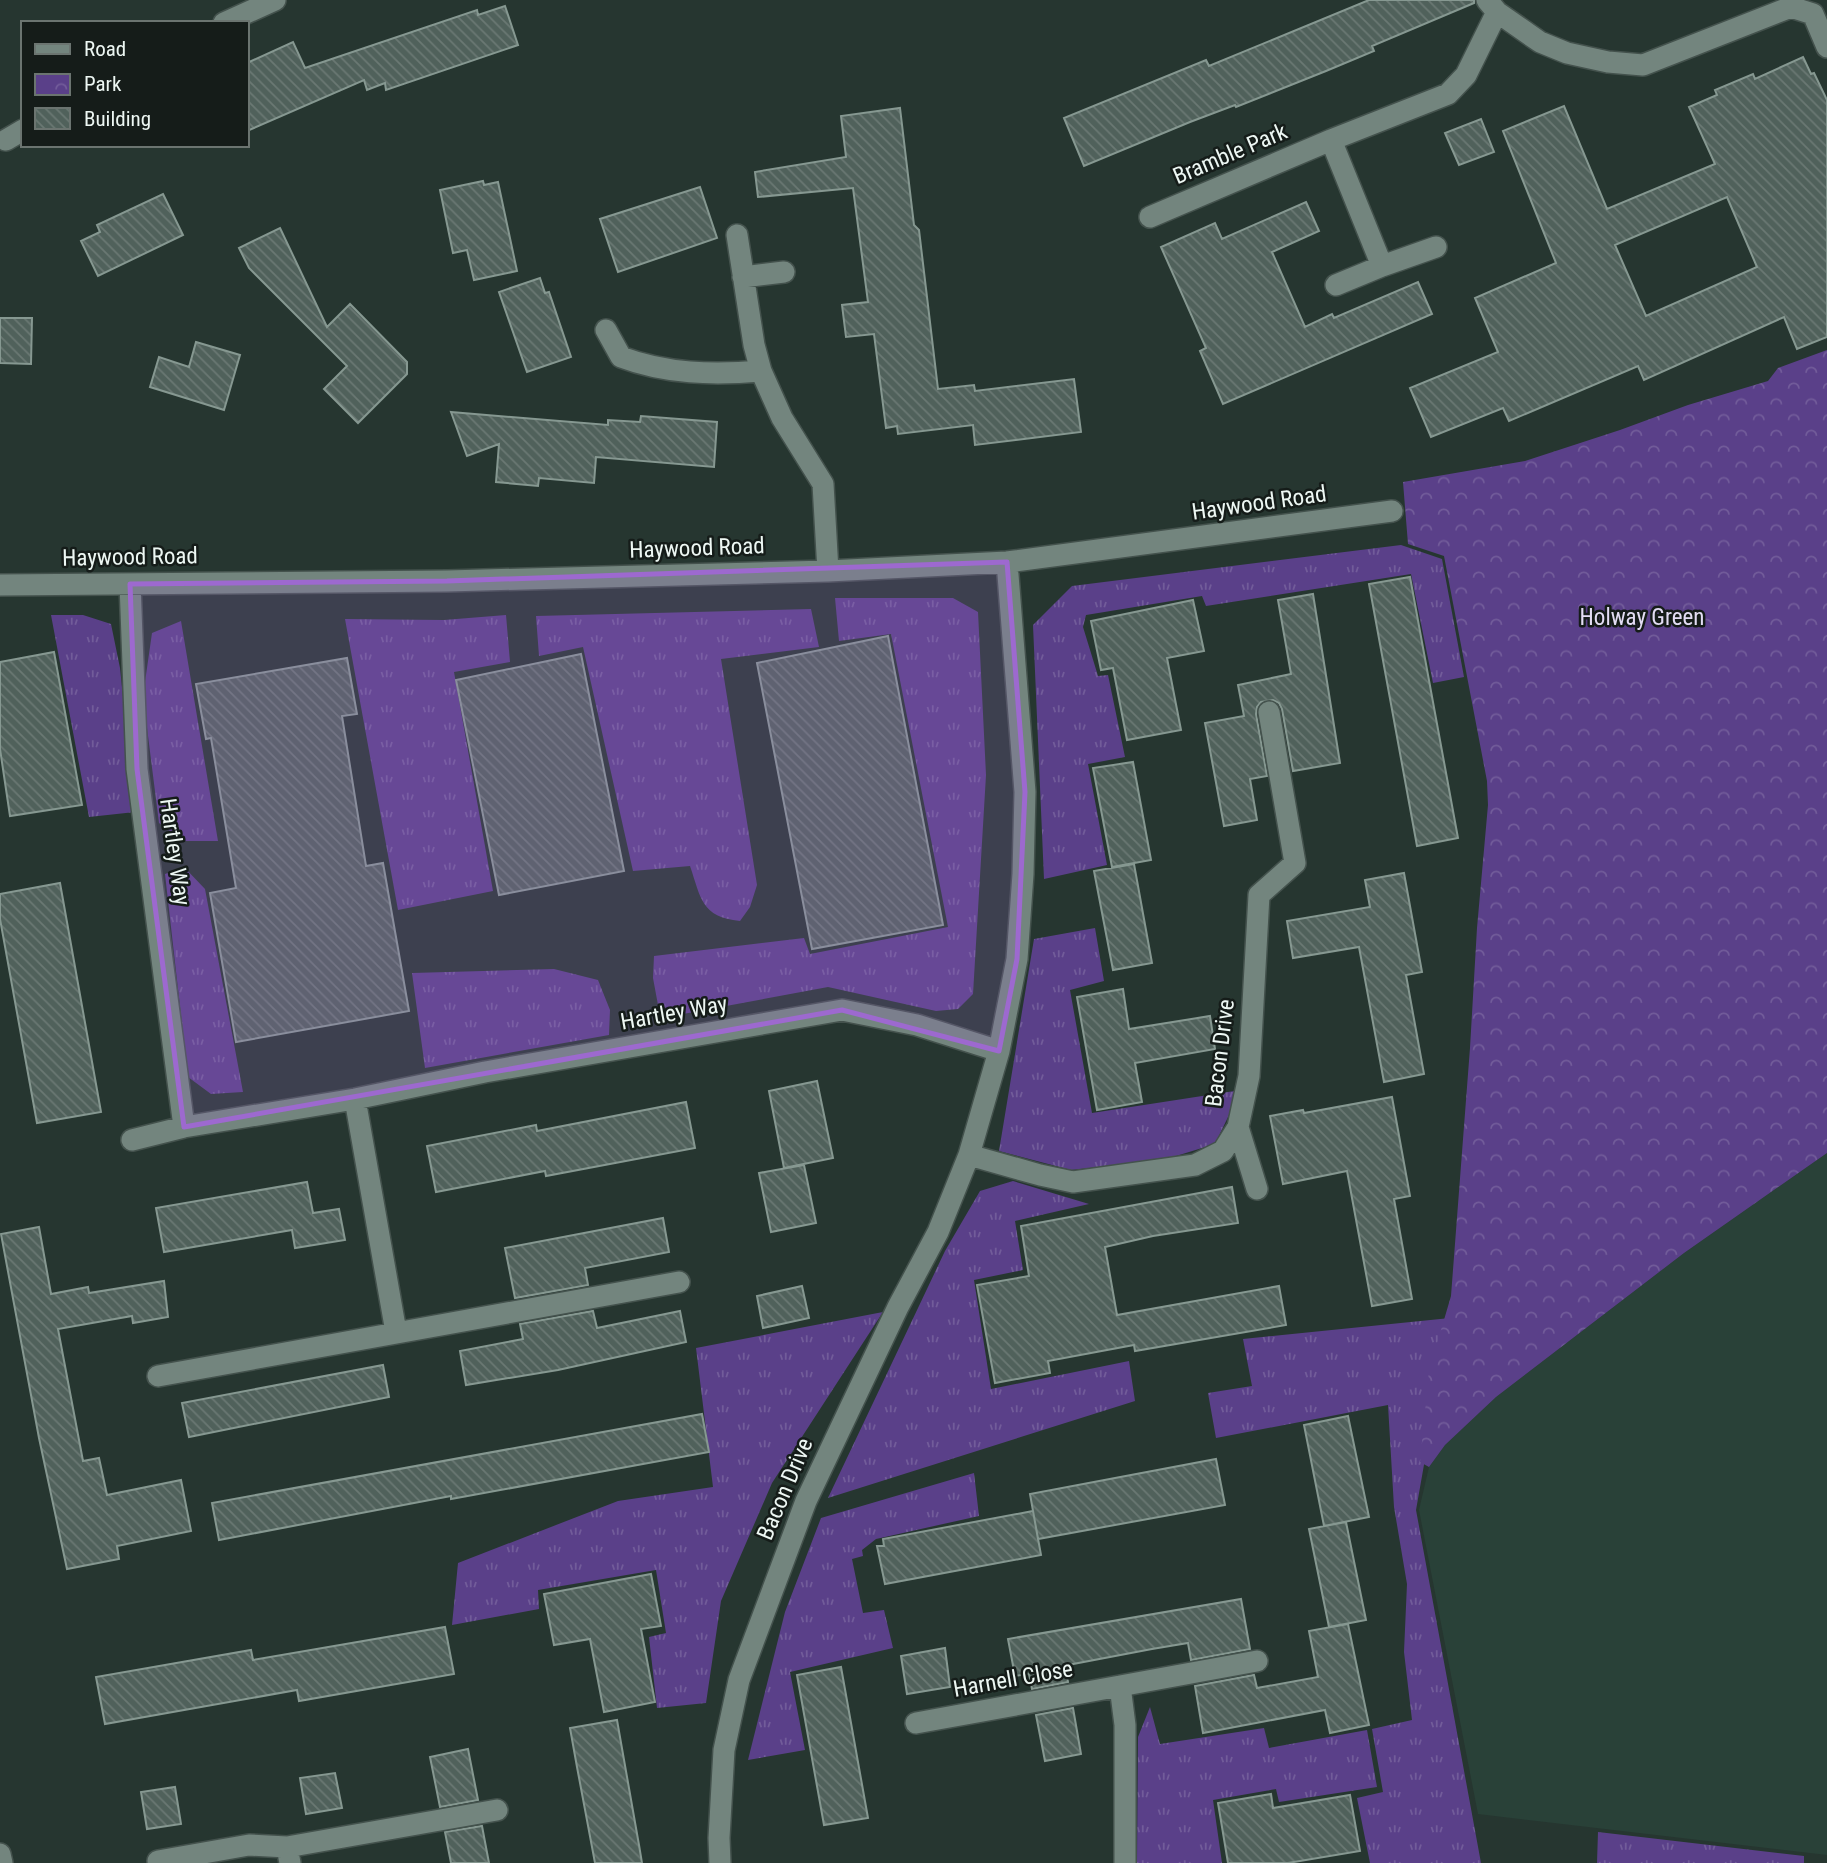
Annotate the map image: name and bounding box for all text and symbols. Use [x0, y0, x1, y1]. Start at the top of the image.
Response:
legend [21, 21, 248, 147]
text: Road [84, 37, 126, 61]
text: Park [84, 72, 122, 96]
text: Building [84, 107, 151, 131]
street label: Bramble Park [1169, 118, 1292, 190]
street label: Haywood Road [1190, 480, 1328, 526]
street label: Haywood Road [629, 532, 765, 564]
street label: Haywood Road [62, 542, 198, 572]
park label: Holway Green [1580, 604, 1704, 631]
street label: Hartley Way [154, 797, 196, 908]
street label: Hartley Way [618, 990, 730, 1036]
street label: Bacon Drive [1200, 998, 1240, 1108]
street label: Bacon Drive [751, 1434, 819, 1544]
street label: Harnell Close [951, 1655, 1075, 1703]

